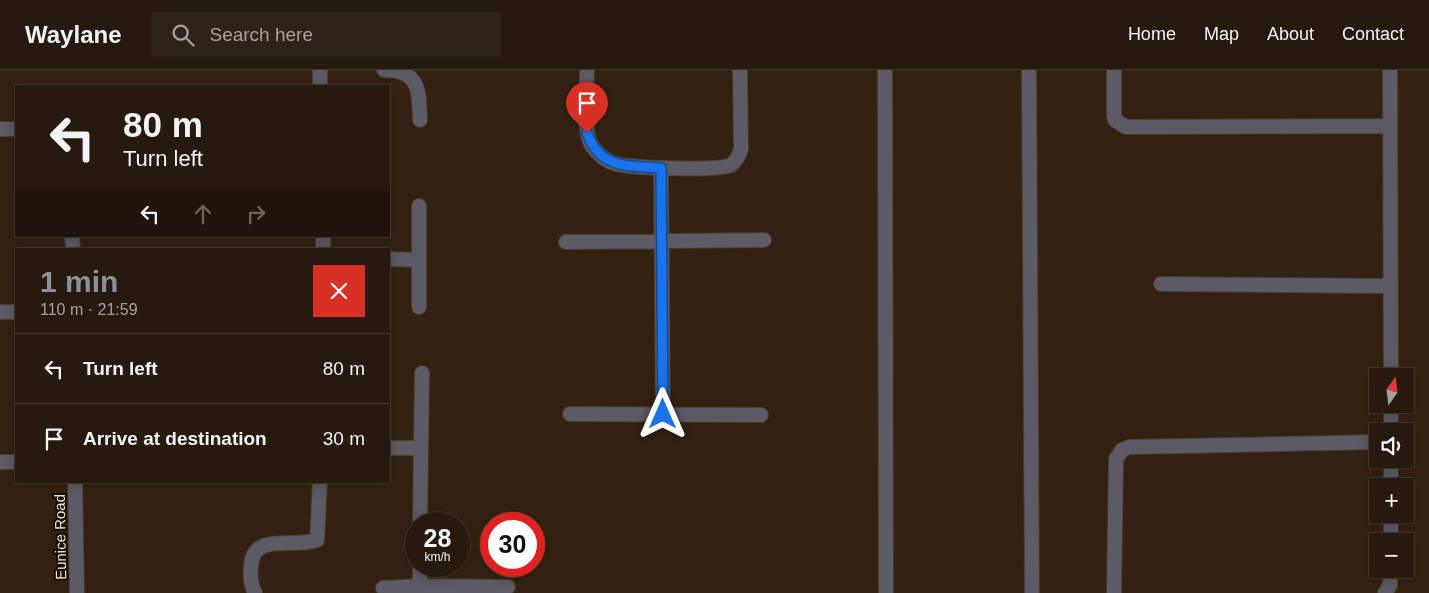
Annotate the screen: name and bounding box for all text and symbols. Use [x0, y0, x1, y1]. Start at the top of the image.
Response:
search box [151, 12, 501, 57]
text: Waylane [25, 21, 121, 48]
icon: search [169, 21, 197, 49]
text: Search here [209, 24, 313, 45]
text: Home [1128, 24, 1176, 44]
text: Map [1204, 24, 1239, 44]
text: About [1267, 24, 1314, 44]
text: Contact [1342, 24, 1404, 44]
pin [566, 82, 608, 133]
icon: arrive [573, 89, 601, 117]
icon: left [40, 105, 105, 170]
text: 80 m [123, 105, 203, 144]
text: Turn left [123, 146, 203, 171]
icon: left [136, 200, 164, 228]
icon: ahead [189, 200, 217, 228]
icon: right [242, 200, 270, 228]
text: 1 min [40, 265, 118, 298]
button: close [313, 265, 365, 317]
text: 110 m · 21:59 [40, 301, 138, 318]
icon: left [40, 355, 68, 383]
text: Turn left [83, 358, 158, 379]
text: 80 m [323, 358, 365, 379]
north arrow [1369, 368, 1414, 412]
map controls [1369, 368, 1414, 578]
position arrow [636, 387, 688, 439]
button: sound [1369, 423, 1414, 468]
icon: arrive [40, 425, 68, 453]
text: Arrive at destination [83, 428, 267, 449]
text: 30 m [323, 428, 365, 449]
button: + [1369, 478, 1414, 523]
street label: Eunice Road [51, 494, 69, 580]
speed limit sign: 30 [480, 512, 545, 577]
text: 28 [424, 524, 451, 552]
button: − [1369, 533, 1414, 578]
text: km/h [424, 550, 451, 564]

